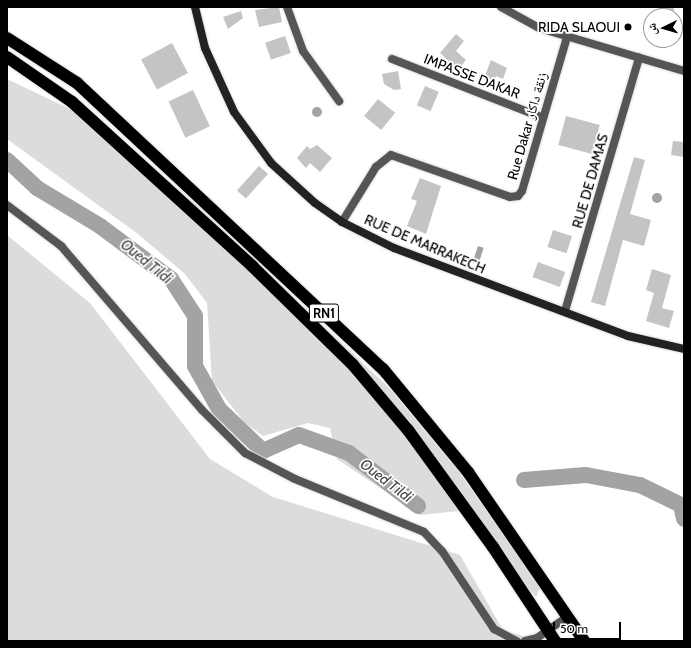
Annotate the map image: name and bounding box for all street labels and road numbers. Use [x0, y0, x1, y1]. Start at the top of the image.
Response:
street label: IMPASSE DAKAR [421, 50, 523, 102]
street label: Rue Dakar زنقة داكار [504, 70, 550, 182]
street label: RUE DE DAMAS [569, 132, 611, 230]
street label: RUE DE MARRAKECH [362, 211, 488, 277]
road number: RN1 [308, 302, 340, 324]

